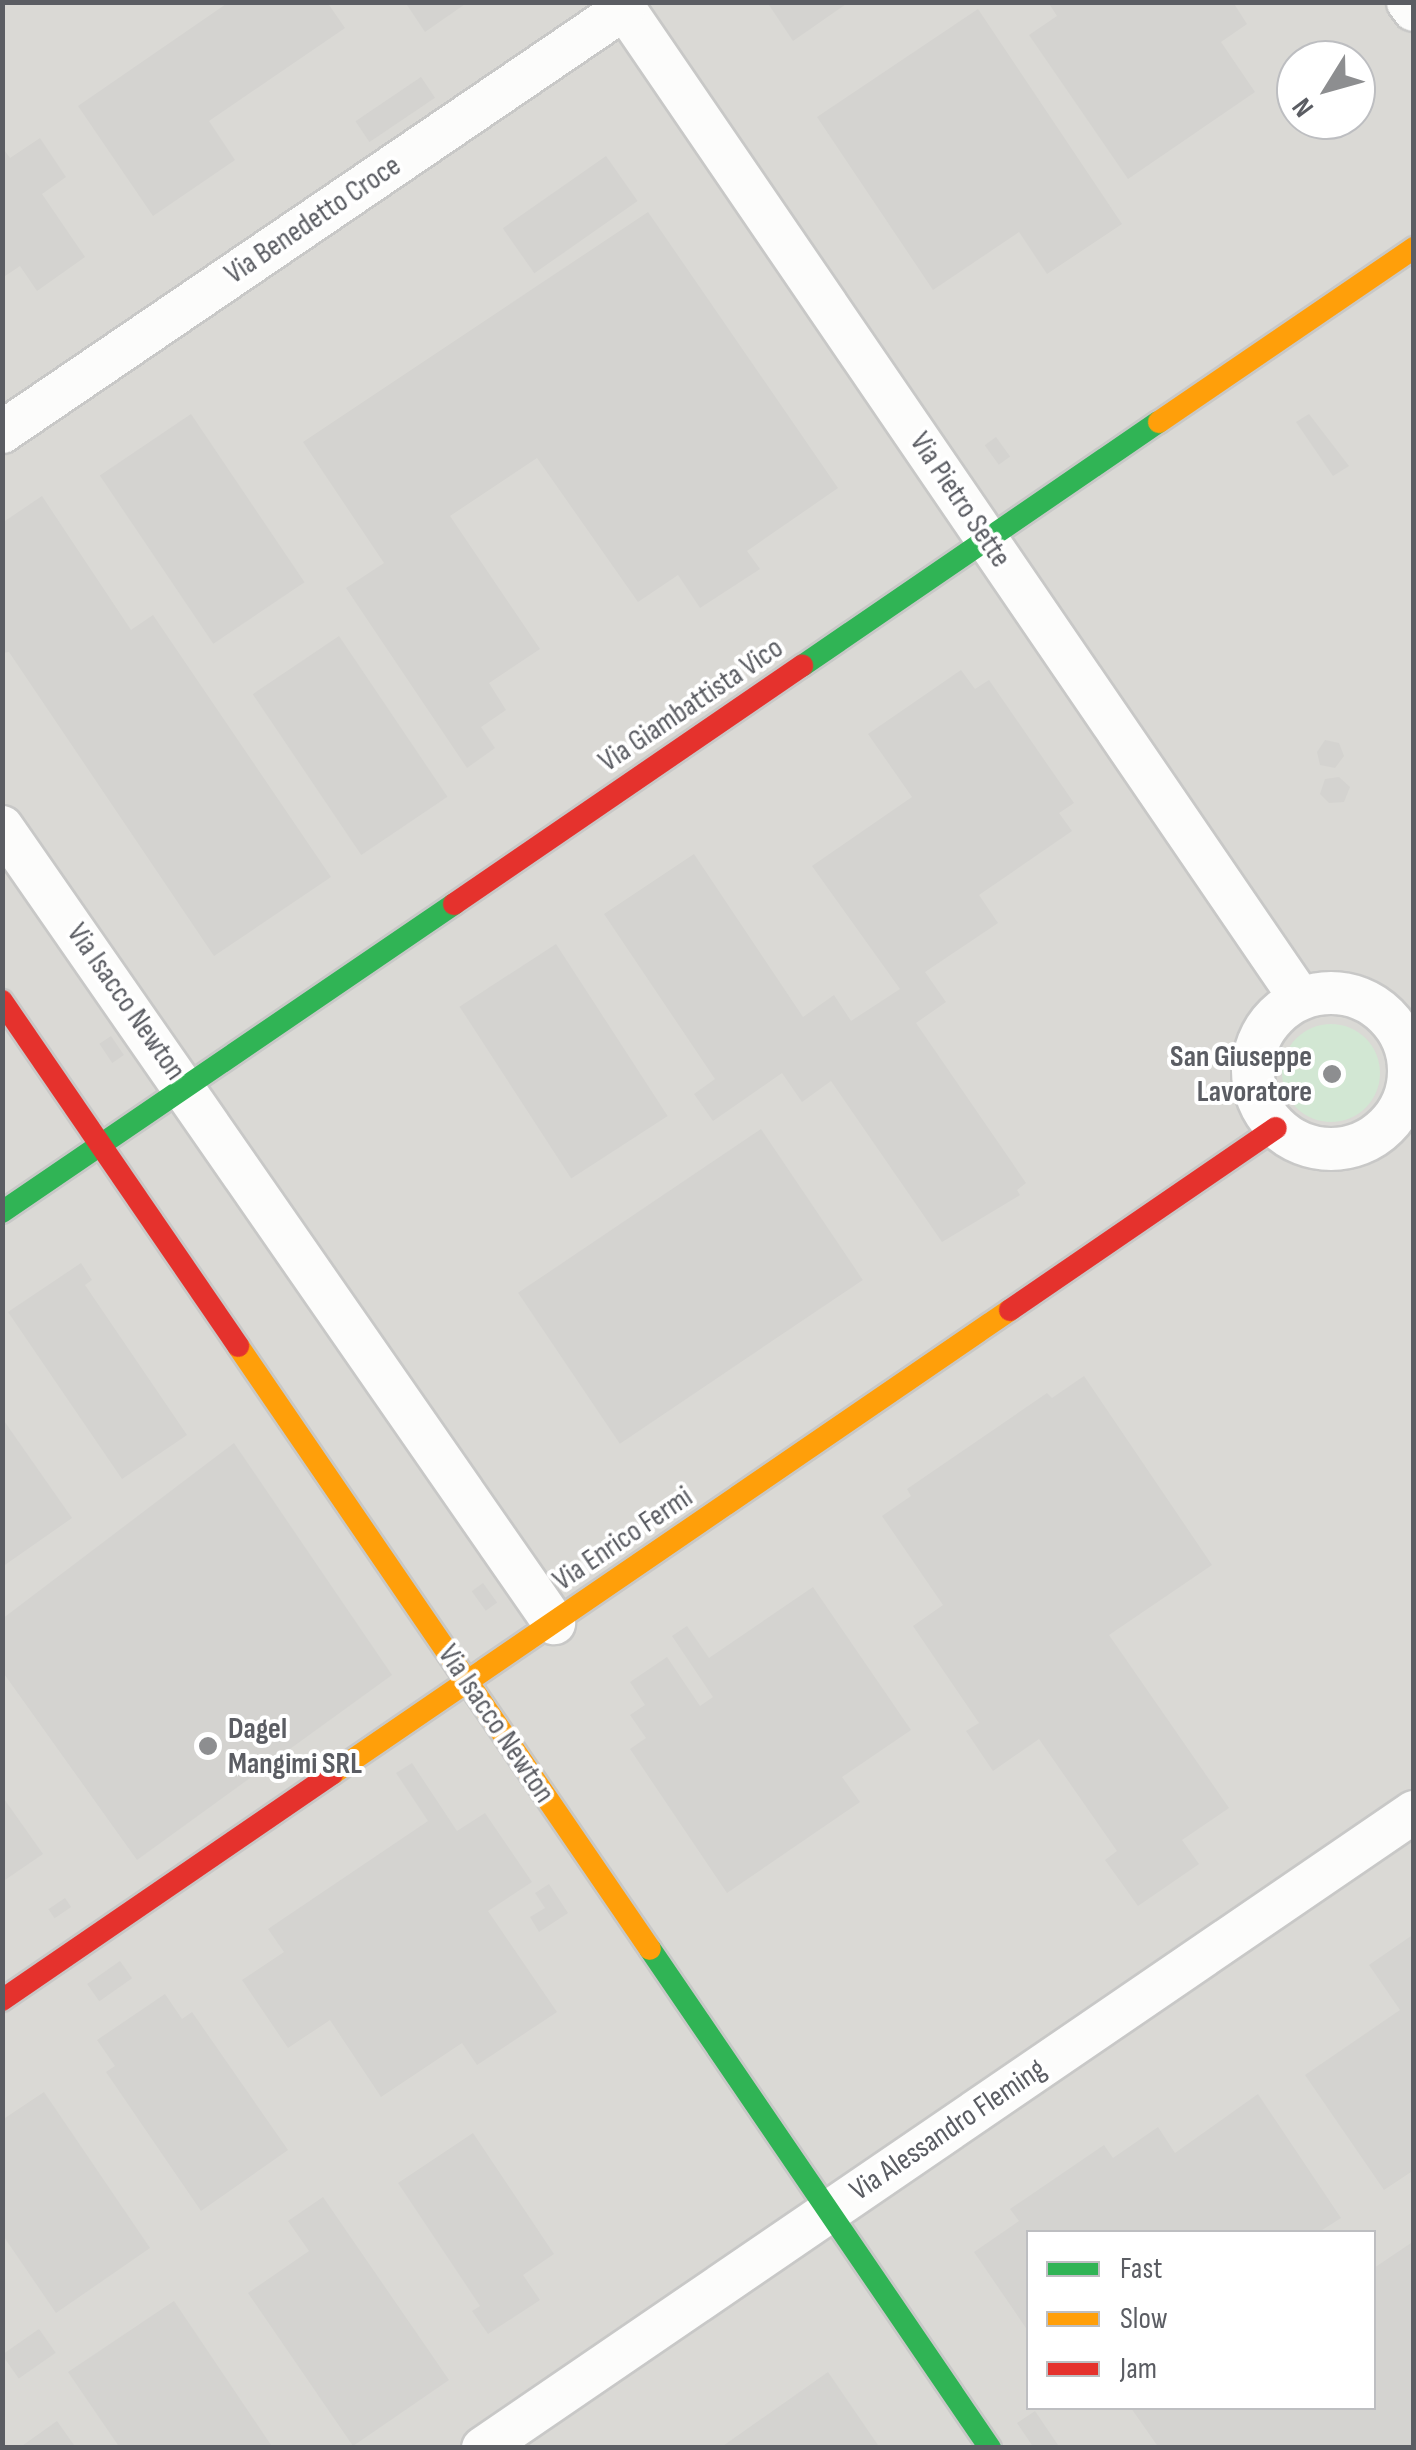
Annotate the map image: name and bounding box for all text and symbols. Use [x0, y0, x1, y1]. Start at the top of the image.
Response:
north arrow [1276, 40, 1376, 140]
text: N [1286, 91, 1321, 123]
street label: Via Benedetto Croce [218, 148, 408, 292]
street label: Via Pietro Sette [902, 426, 1018, 574]
street label: Via Giambattista Vico [592, 630, 790, 780]
street label: Via Isacco Newton [59, 917, 193, 1087]
place label: San Giuseppe Lavoratore [1170, 1039, 1312, 1110]
marker: San Giuseppe Lavoratore [1321, 1063, 1343, 1085]
street label: Via Enrico Fermi [546, 1479, 700, 1599]
street label: Via Isacco Newton [430, 1638, 562, 1810]
place label: Dagel Mangimi SRL [228, 1711, 362, 1782]
marker: Dagel Mangimi SRL [197, 1735, 219, 1757]
street label: Via Alessandro Fleming [843, 2051, 1053, 2209]
legend [1026, 2230, 1376, 2410]
text: Fast [1120, 2251, 1162, 2287]
text: Slow [1120, 2301, 1168, 2337]
text: Jam [1120, 2351, 1157, 2387]

